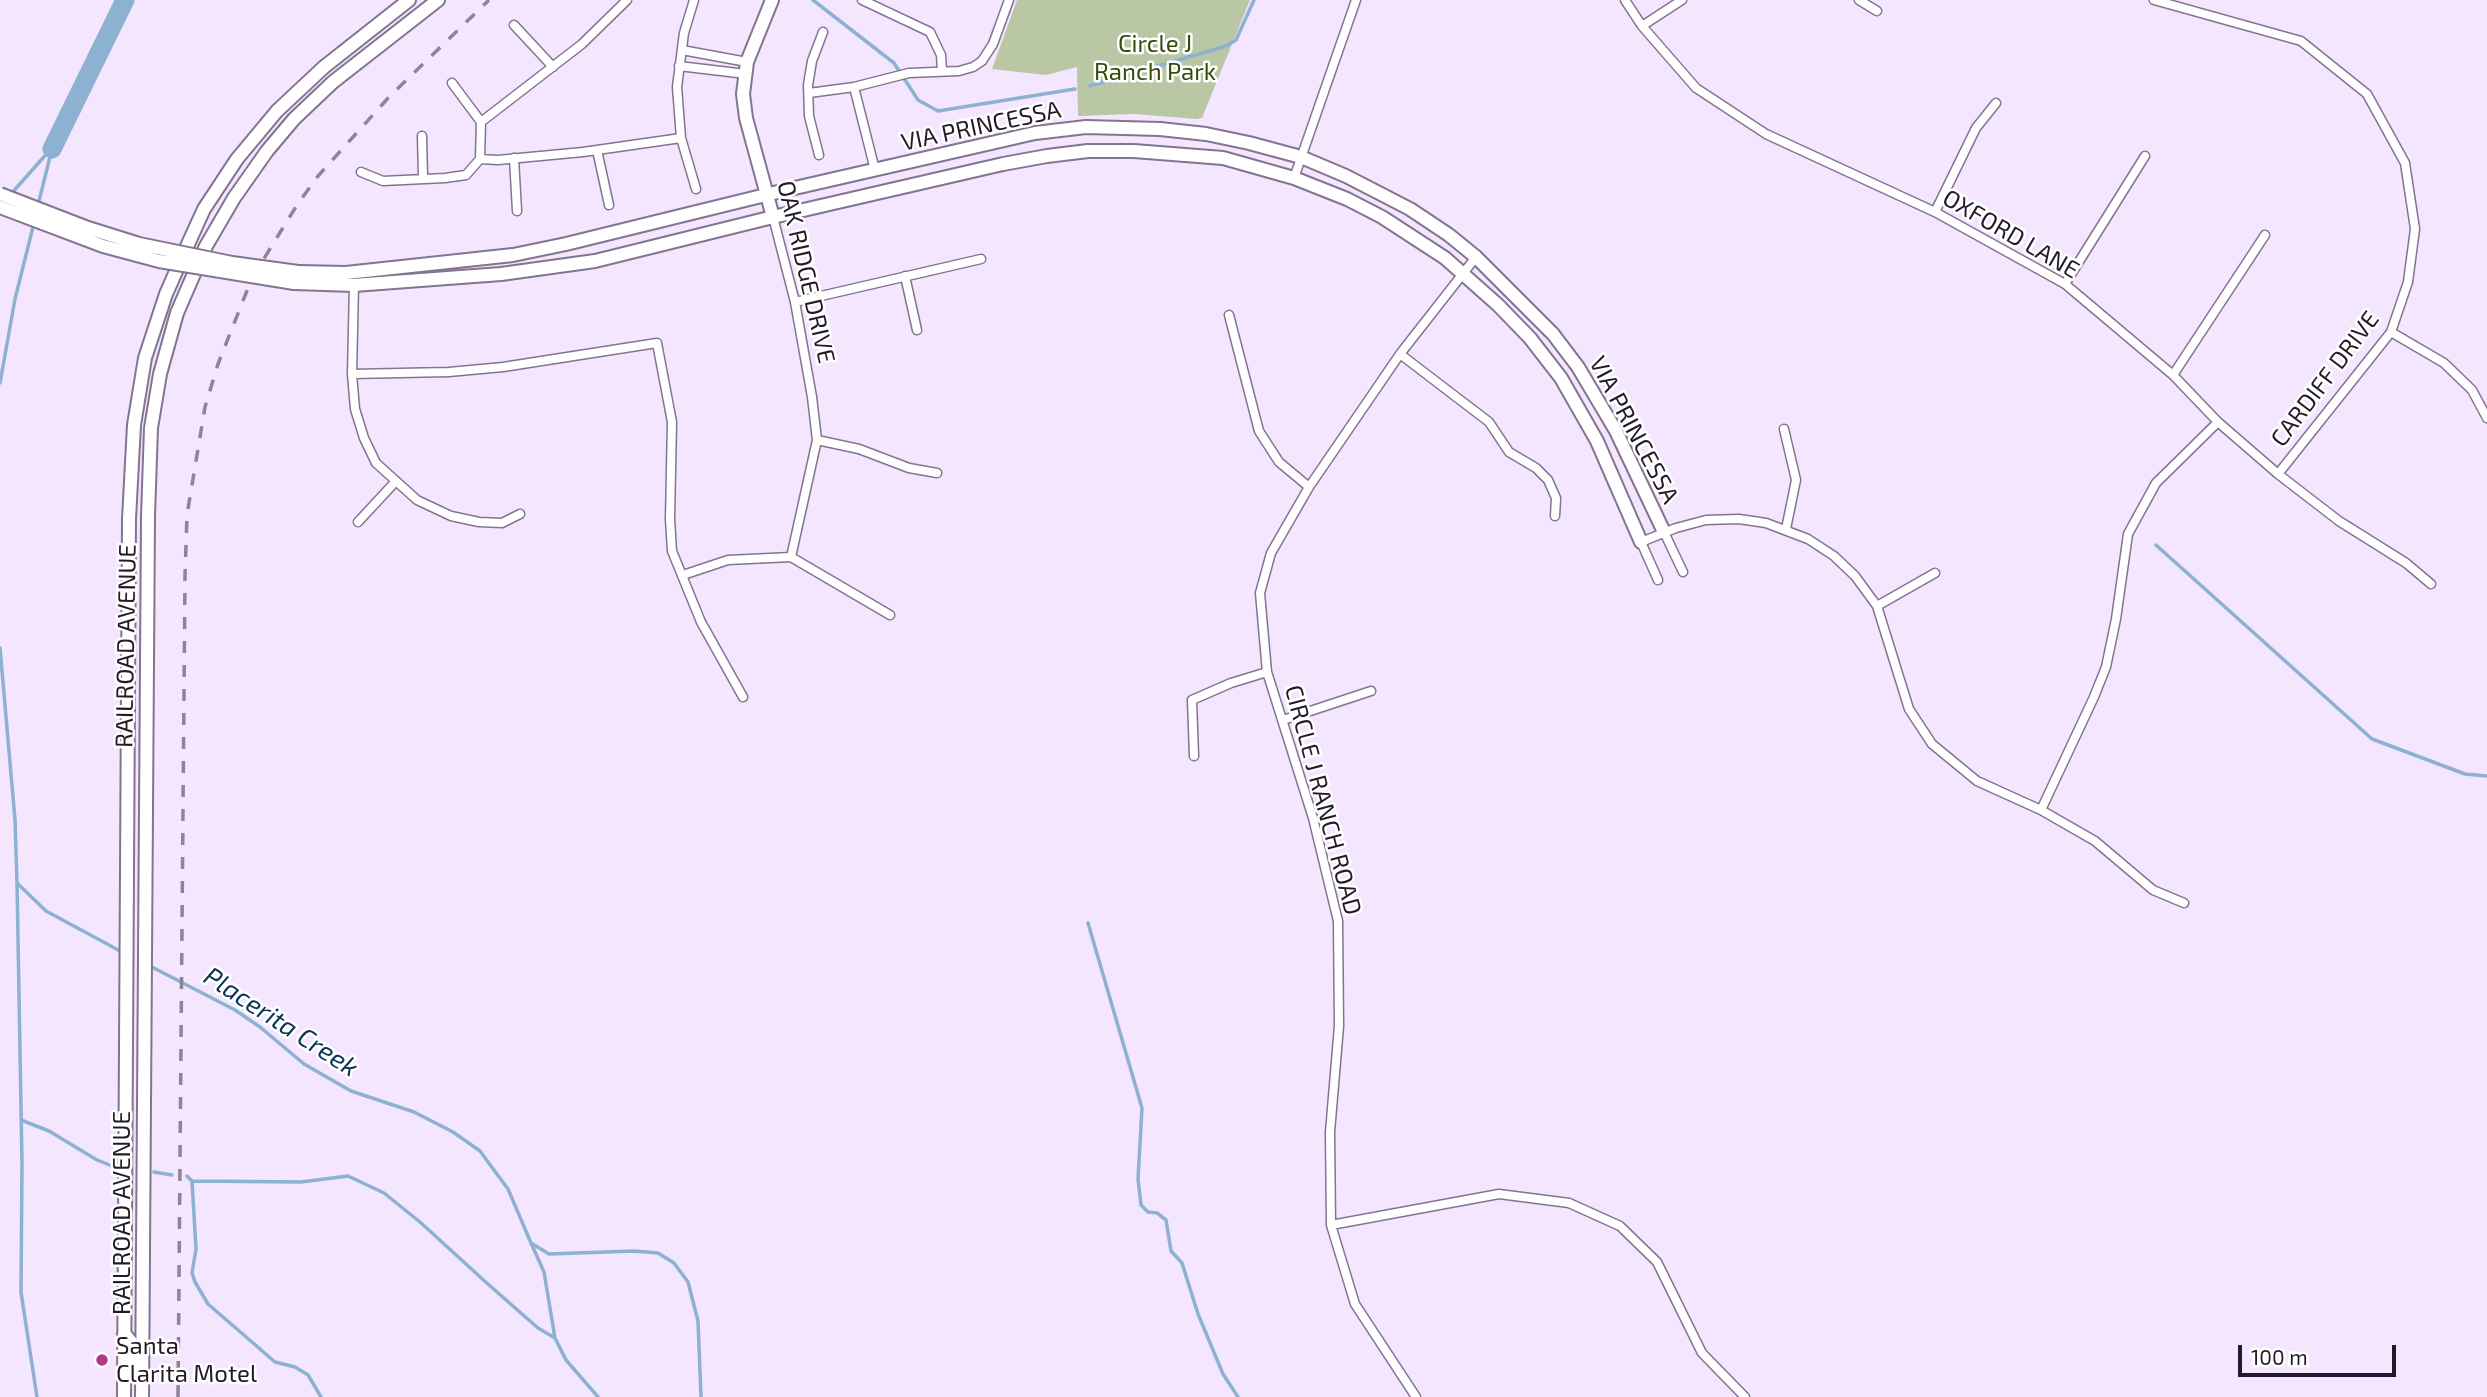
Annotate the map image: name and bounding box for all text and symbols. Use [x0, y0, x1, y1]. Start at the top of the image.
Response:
park label: Circle J Ranch Park [1094, 30, 1216, 86]
street label: VIA PRINCESSA [899, 95, 1063, 157]
street label: OAK RIDGE DRIVE [771, 178, 841, 366]
street label: OXFORD LANE [1938, 183, 2084, 285]
street label: CARDIFF DRIVE [2265, 306, 2385, 452]
street label: VIA PRINCESSA [1583, 352, 1685, 508]
street label: RAILROAD AVENUE [110, 544, 142, 748]
street label: CIRCLE J RANCH ROAD [1278, 682, 1368, 918]
water label: Placerita Creek [198, 961, 364, 1083]
street label: RAILROAD AVENUE [108, 1111, 136, 1315]
scale bar [2242, 1330, 2400, 1374]
place label: Santa Clarita Motel [116, 1332, 257, 1388]
text: 100 m [2251, 1344, 2308, 1369]
marker: Santa Clarita Motel [94, 1352, 110, 1368]

